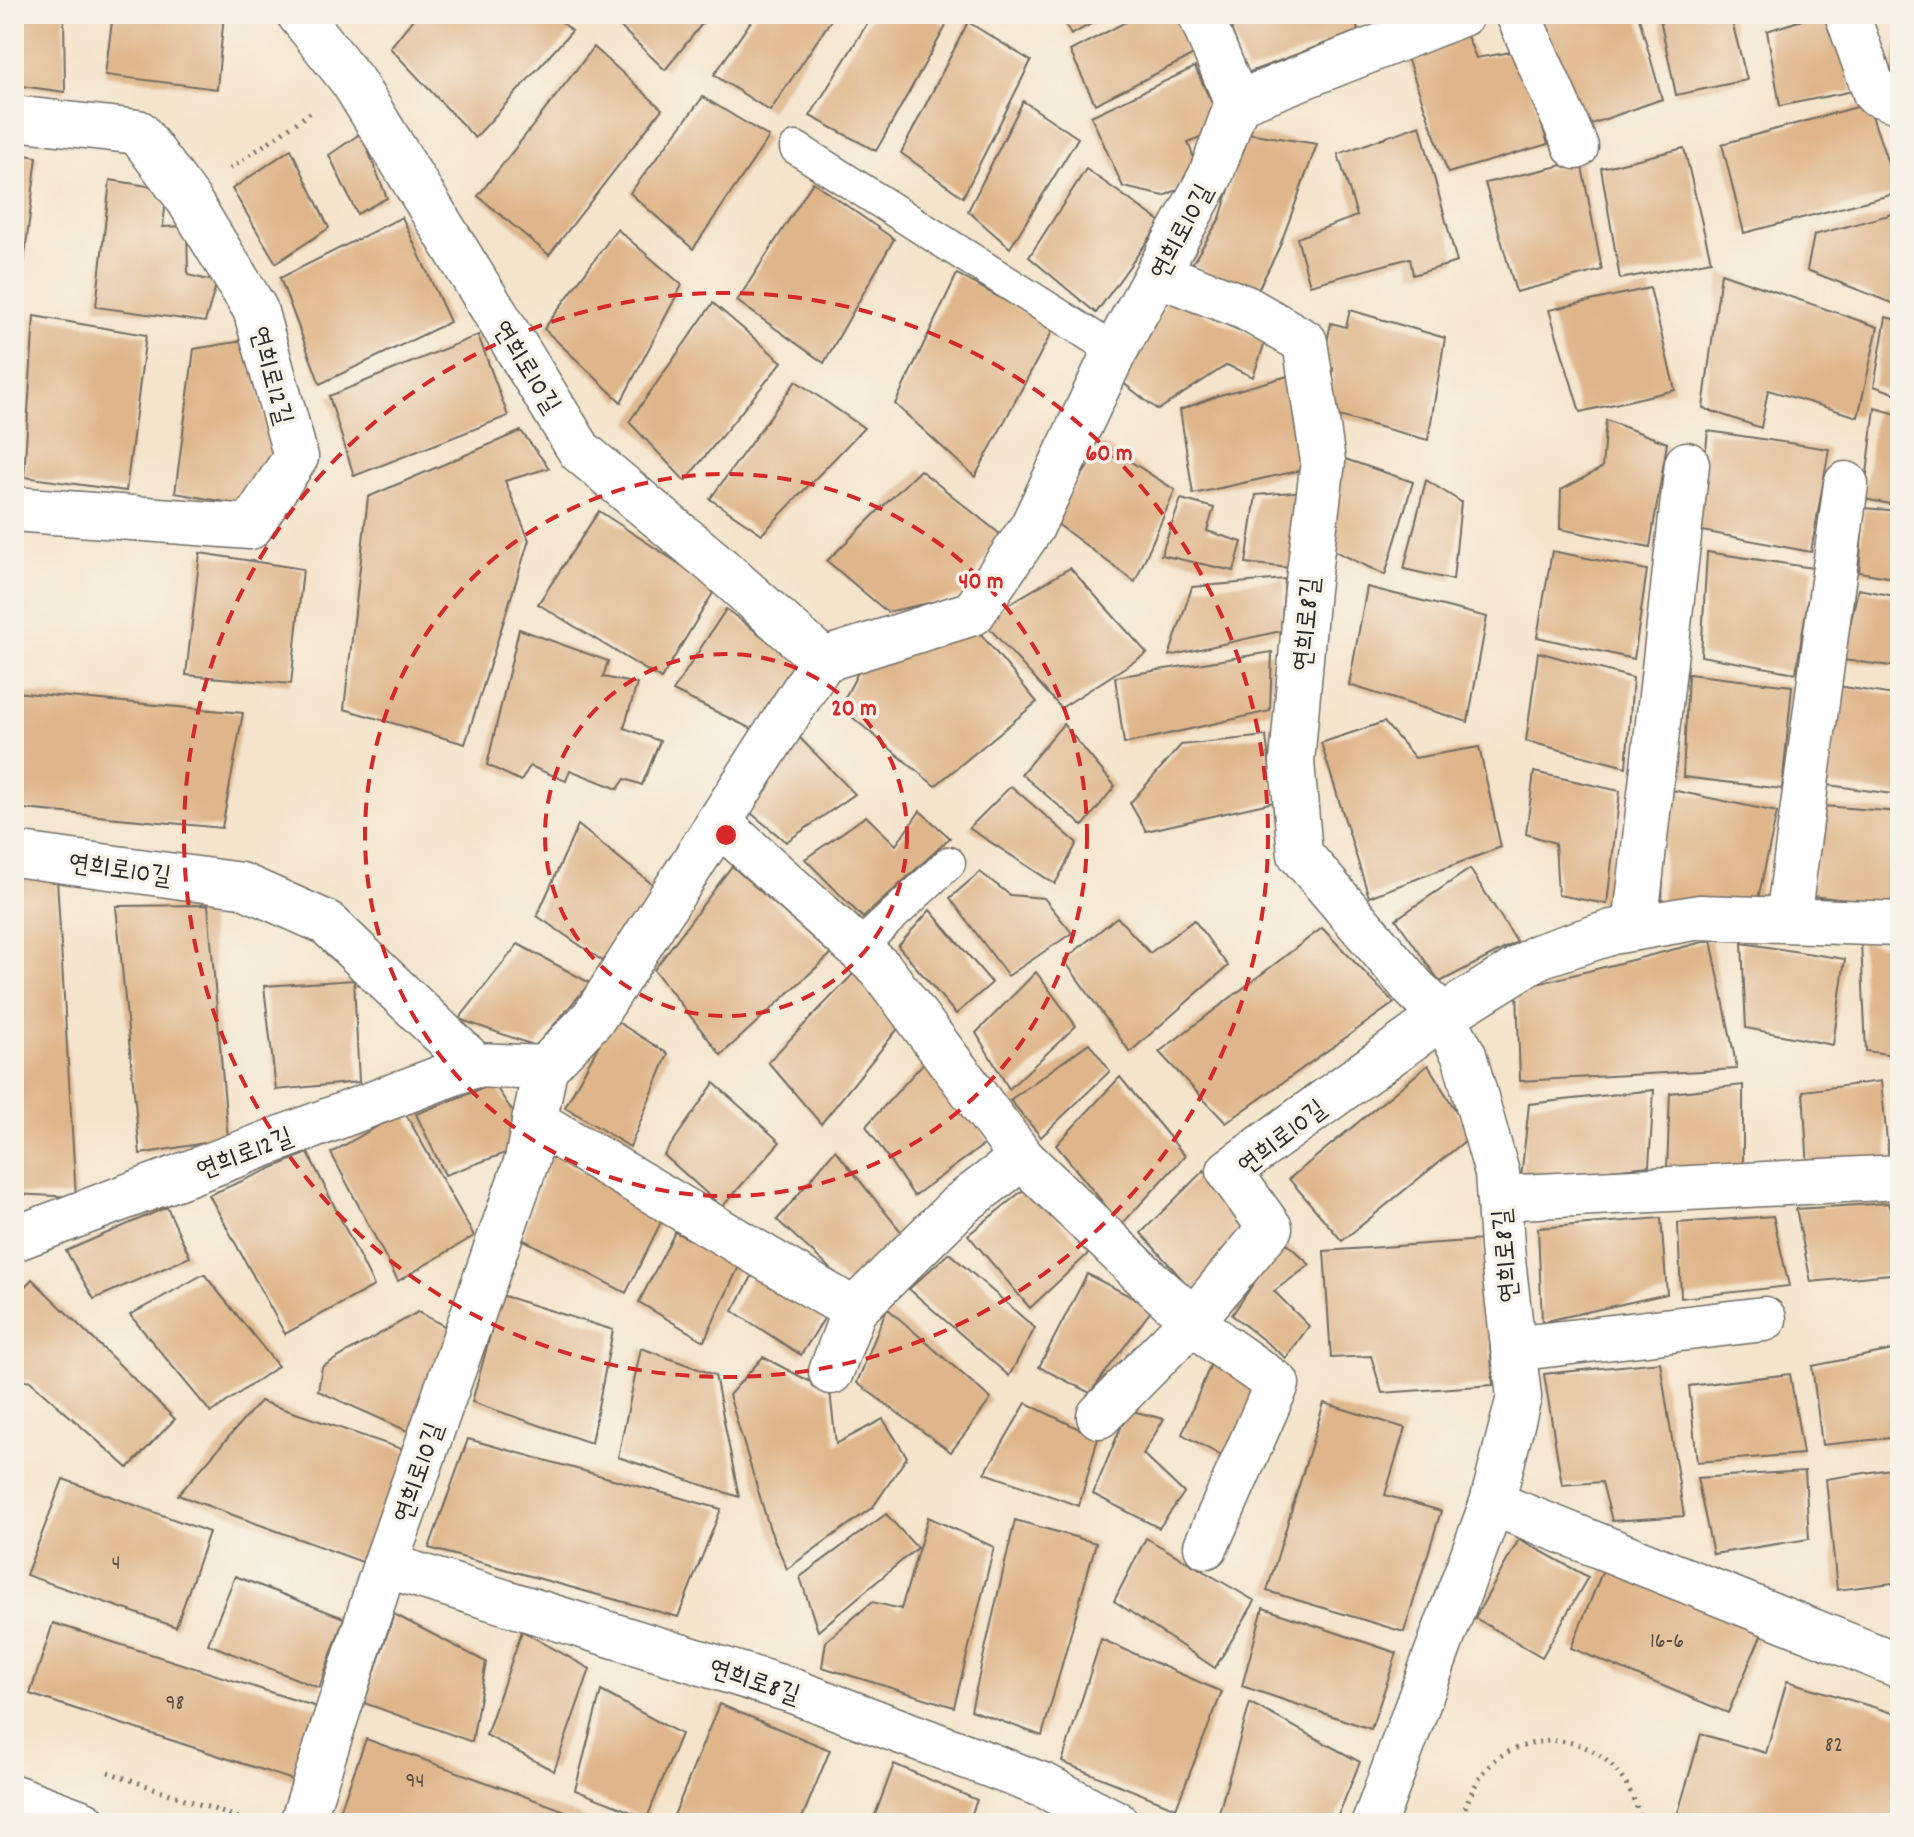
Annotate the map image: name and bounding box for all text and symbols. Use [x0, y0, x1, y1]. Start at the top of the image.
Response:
street label: 연희로10길 [1142, 178, 1224, 287]
street label: 연희로10길 [482, 314, 568, 422]
street label: 연희로12길 [239, 322, 301, 429]
text: 60 m [1086, 438, 1132, 472]
text: 40 m [958, 566, 1004, 600]
street label: 연희로8길 [1286, 576, 1331, 673]
text: 20 m [831, 693, 877, 727]
centre of rings [712, 821, 740, 849]
street label: 연희로10길 [66, 846, 173, 897]
street label: 연희로10길 [1231, 1092, 1335, 1185]
street label: 연희로12길 [192, 1120, 299, 1191]
street label: 연희로8길 [1485, 1207, 1530, 1304]
street label: 연희로10길 [386, 1418, 455, 1528]
house number: 4 [111, 1549, 121, 1580]
house number: 16-6 [1650, 1627, 1684, 1658]
street label: 연희로8길 [703, 1651, 804, 1715]
house number: 98 [166, 1689, 184, 1720]
house number: 82 [1825, 1731, 1843, 1762]
house number: 94 [405, 1767, 425, 1798]

